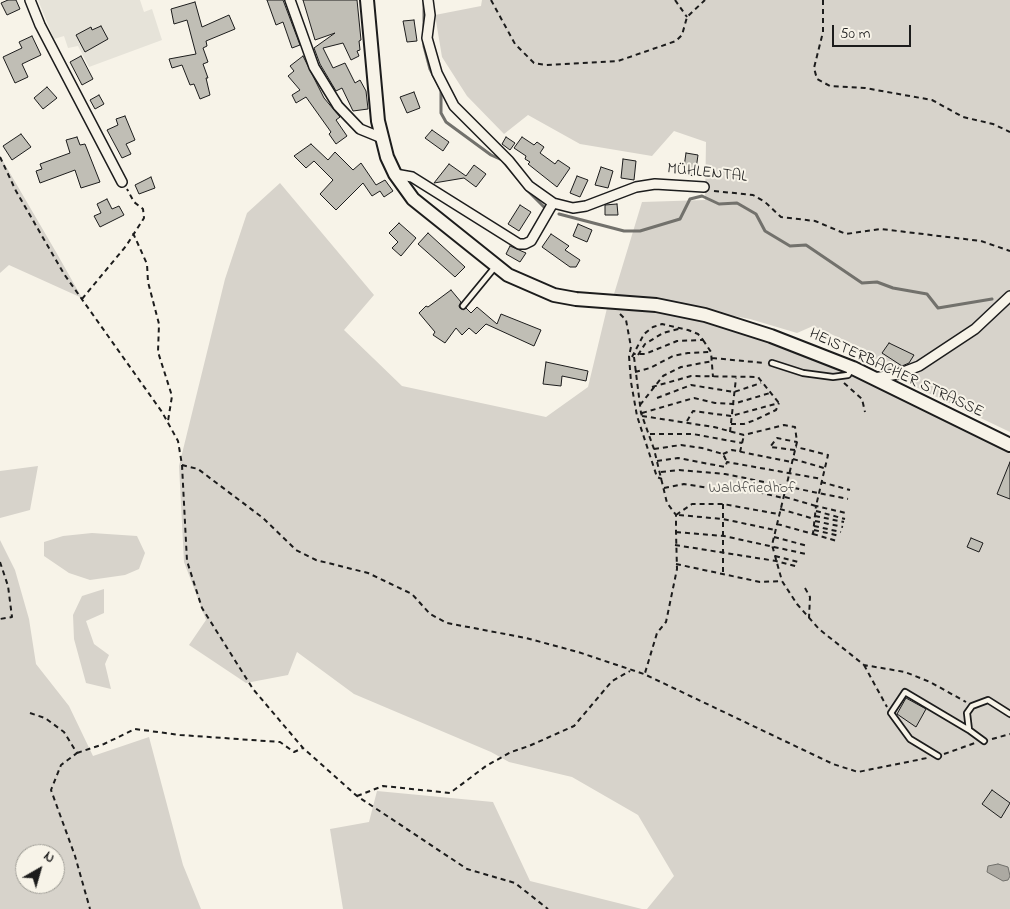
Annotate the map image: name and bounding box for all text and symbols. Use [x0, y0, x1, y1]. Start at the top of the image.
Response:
scale bar [835, 15, 914, 47]
text: 50 m [840, 23, 870, 45]
street label: MÜHLENTAL [666, 160, 748, 188]
street label: HEISTERBACHER STRASSE [806, 325, 986, 423]
park label: Waldfriedhof [708, 479, 796, 499]
north arrow [15, 844, 65, 894]
text: N [39, 846, 59, 869]

